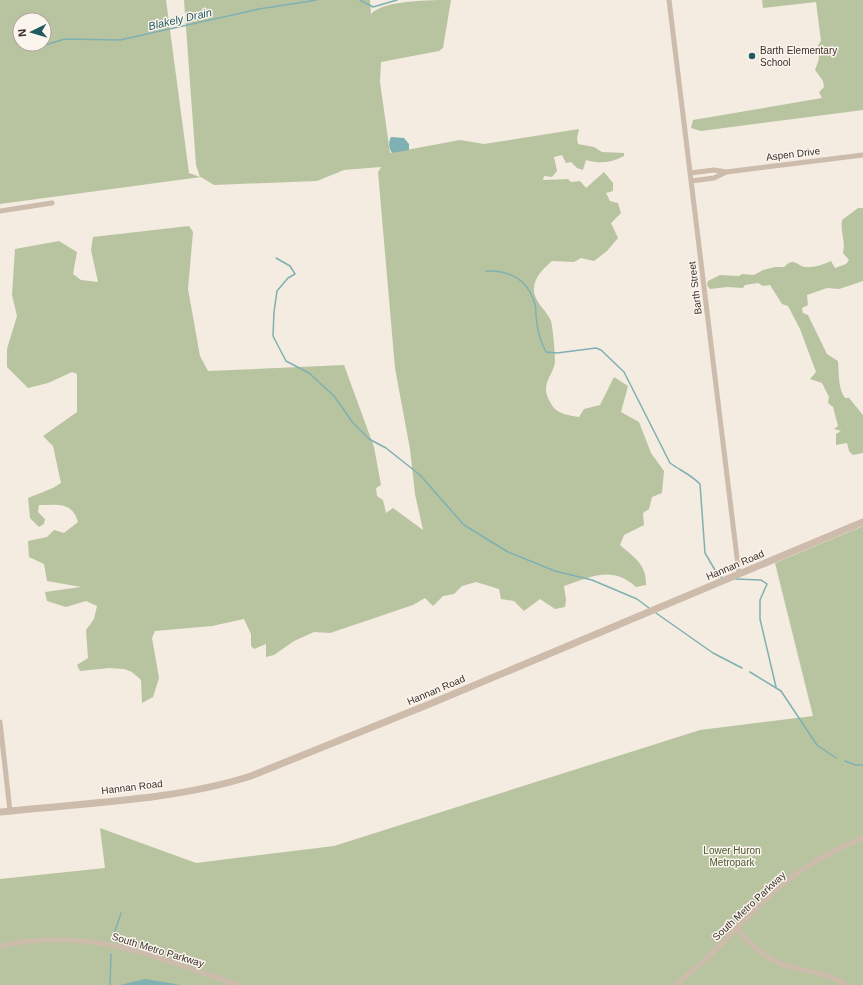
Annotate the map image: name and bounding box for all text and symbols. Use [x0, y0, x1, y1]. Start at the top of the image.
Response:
water label: Blakely Drain [147, 6, 213, 32]
north arrow [12, 12, 52, 52]
text: N [16, 28, 28, 37]
place label: Barth Elementary School [760, 45, 837, 68]
marker: Barth Elementary School [747, 51, 757, 61]
street label: Aspen Drive [765, 145, 821, 163]
street label: Barth Street [686, 261, 704, 315]
street label: Hannan Road [704, 548, 766, 582]
street label: Hannan Road [405, 673, 467, 707]
street label: Hannan Road [101, 778, 163, 796]
park label: Lower Huron Metropark [703, 845, 761, 868]
street label: South Metro Parkway [710, 869, 788, 943]
street label: South Metro Parkway [111, 931, 205, 969]

